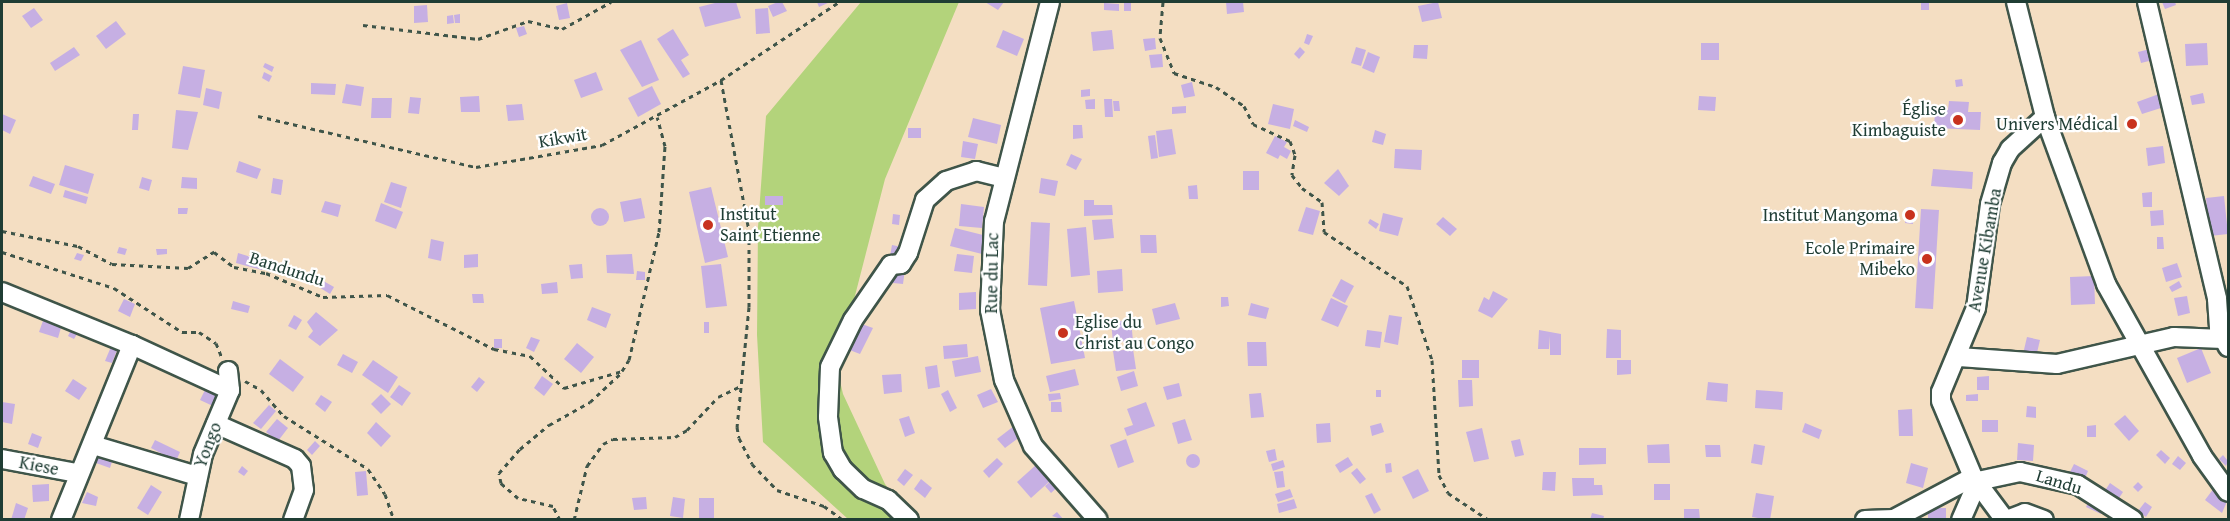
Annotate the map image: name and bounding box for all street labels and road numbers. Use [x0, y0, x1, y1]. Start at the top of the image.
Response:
street label: Kikwit [537, 123, 589, 153]
street label: Avenue Kibamba [1963, 186, 2007, 314]
street label: Rue du Lac [980, 232, 1004, 314]
street label: Bandundu [247, 247, 327, 291]
street label: Yongo [189, 419, 227, 471]
street label: Kiese [17, 452, 61, 480]
street label: Landu [2033, 465, 2085, 499]

